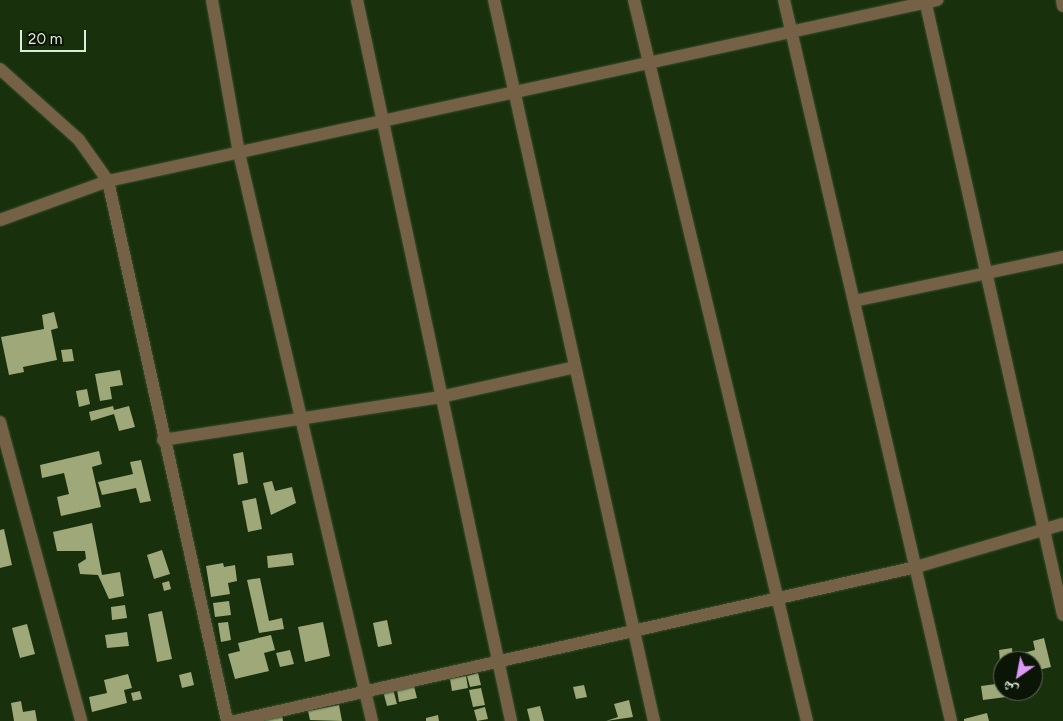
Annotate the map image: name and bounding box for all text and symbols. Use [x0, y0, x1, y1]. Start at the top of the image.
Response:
scale bar [22, 20, 89, 52]
text: 20 m [28, 30, 62, 48]
north arrow [993, 651, 1043, 701]
text: ش [999, 677, 1021, 699]

